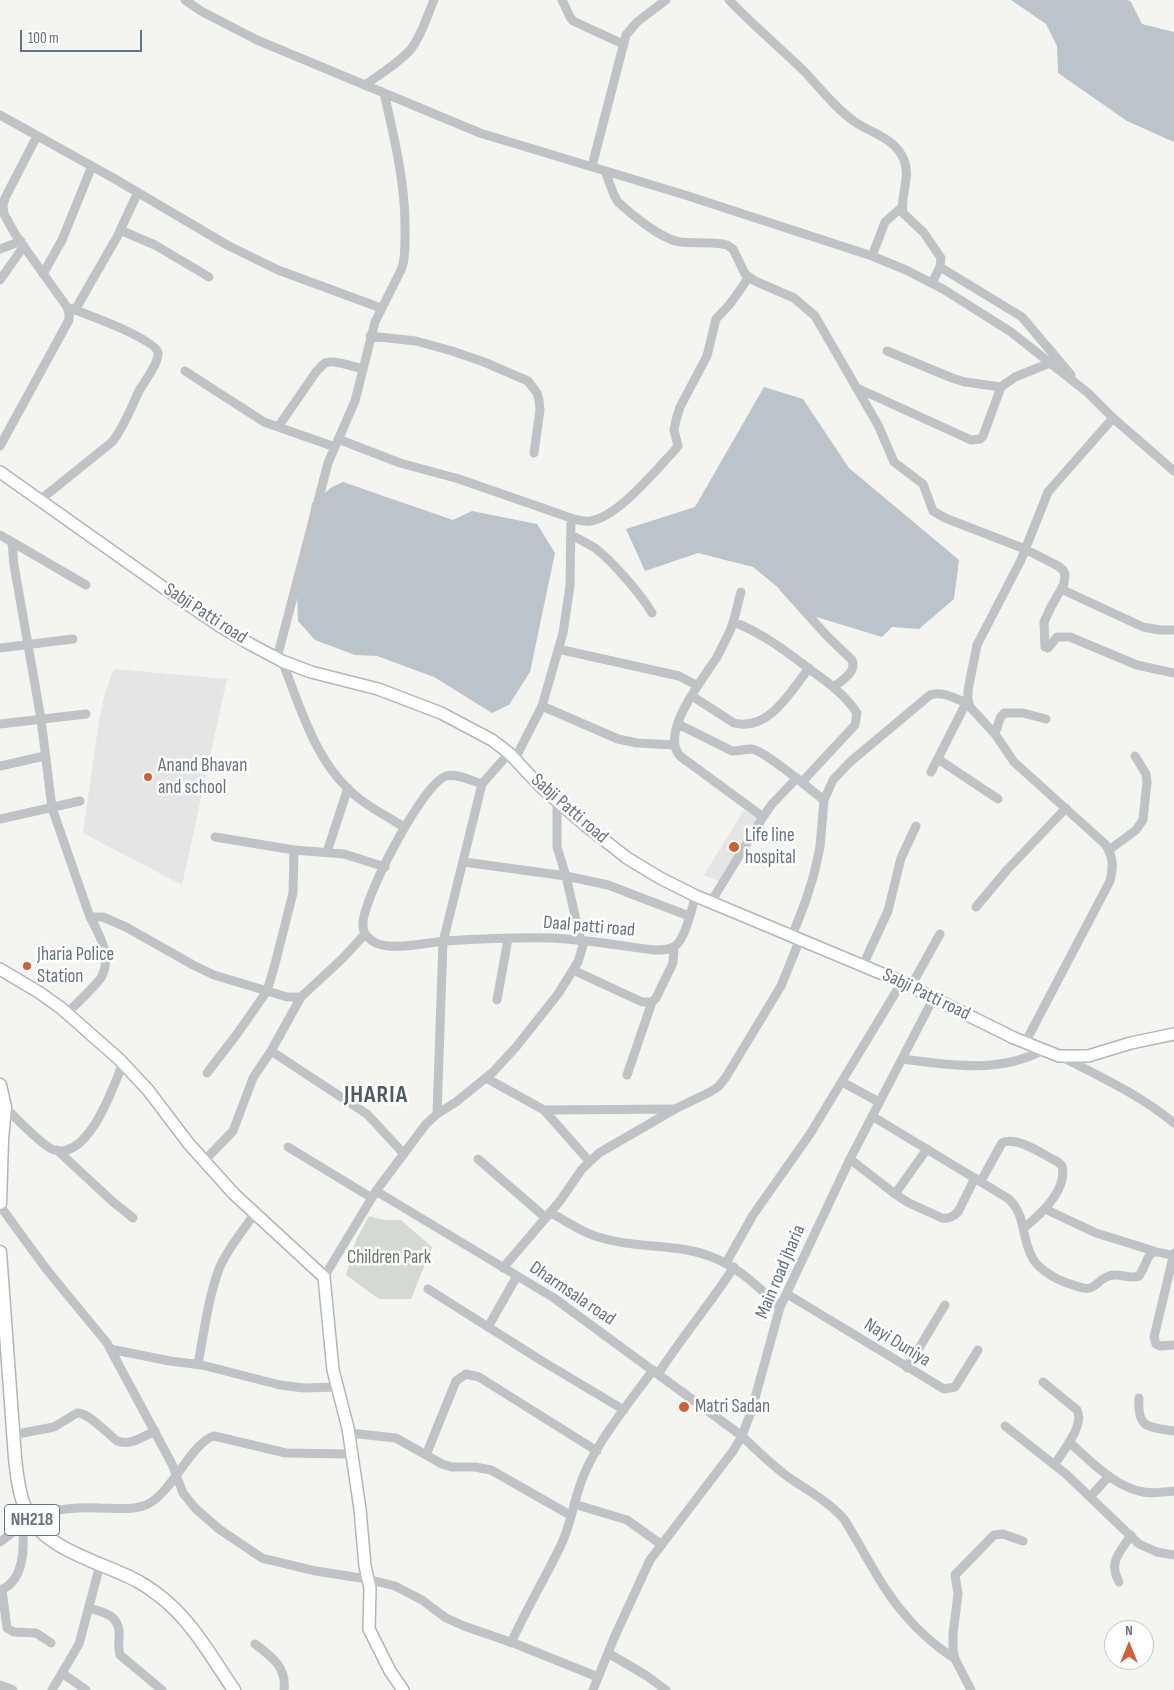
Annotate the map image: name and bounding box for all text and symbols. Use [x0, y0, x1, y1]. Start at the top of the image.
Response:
scale bar [22, 20, 145, 52]
text: 100 m [28, 29, 59, 48]
street label: Sabji Patti road [159, 579, 251, 649]
place label: Anand Bhavan and school [158, 755, 247, 799]
street label: Sabji Patti road [526, 769, 612, 849]
marker: Anand Bhavan and school [142, 771, 154, 783]
place label: Life line hospital [745, 825, 796, 869]
marker: Life line hospital [727, 840, 741, 854]
street label: Daal patti road [542, 912, 636, 942]
place label: Jharia Police Station [37, 944, 114, 988]
marker: Jharia Police Station [21, 960, 33, 972]
street label: Sabji Patti road [878, 964, 974, 1026]
district label: JHARIA [343, 1082, 409, 1110]
street label: Main road jharia [751, 1222, 811, 1322]
park label: Children Park [347, 1247, 431, 1269]
street label: Dharmsala road [525, 1257, 619, 1331]
street label: Nayi Duniya [860, 1314, 934, 1372]
place label: Matri Sadan [695, 1396, 770, 1418]
marker: Matri Sadan [677, 1400, 691, 1414]
road number: NH218 [5, 1504, 60, 1536]
north arrow [1104, 1620, 1154, 1670]
text: N [1125, 1622, 1133, 1639]

